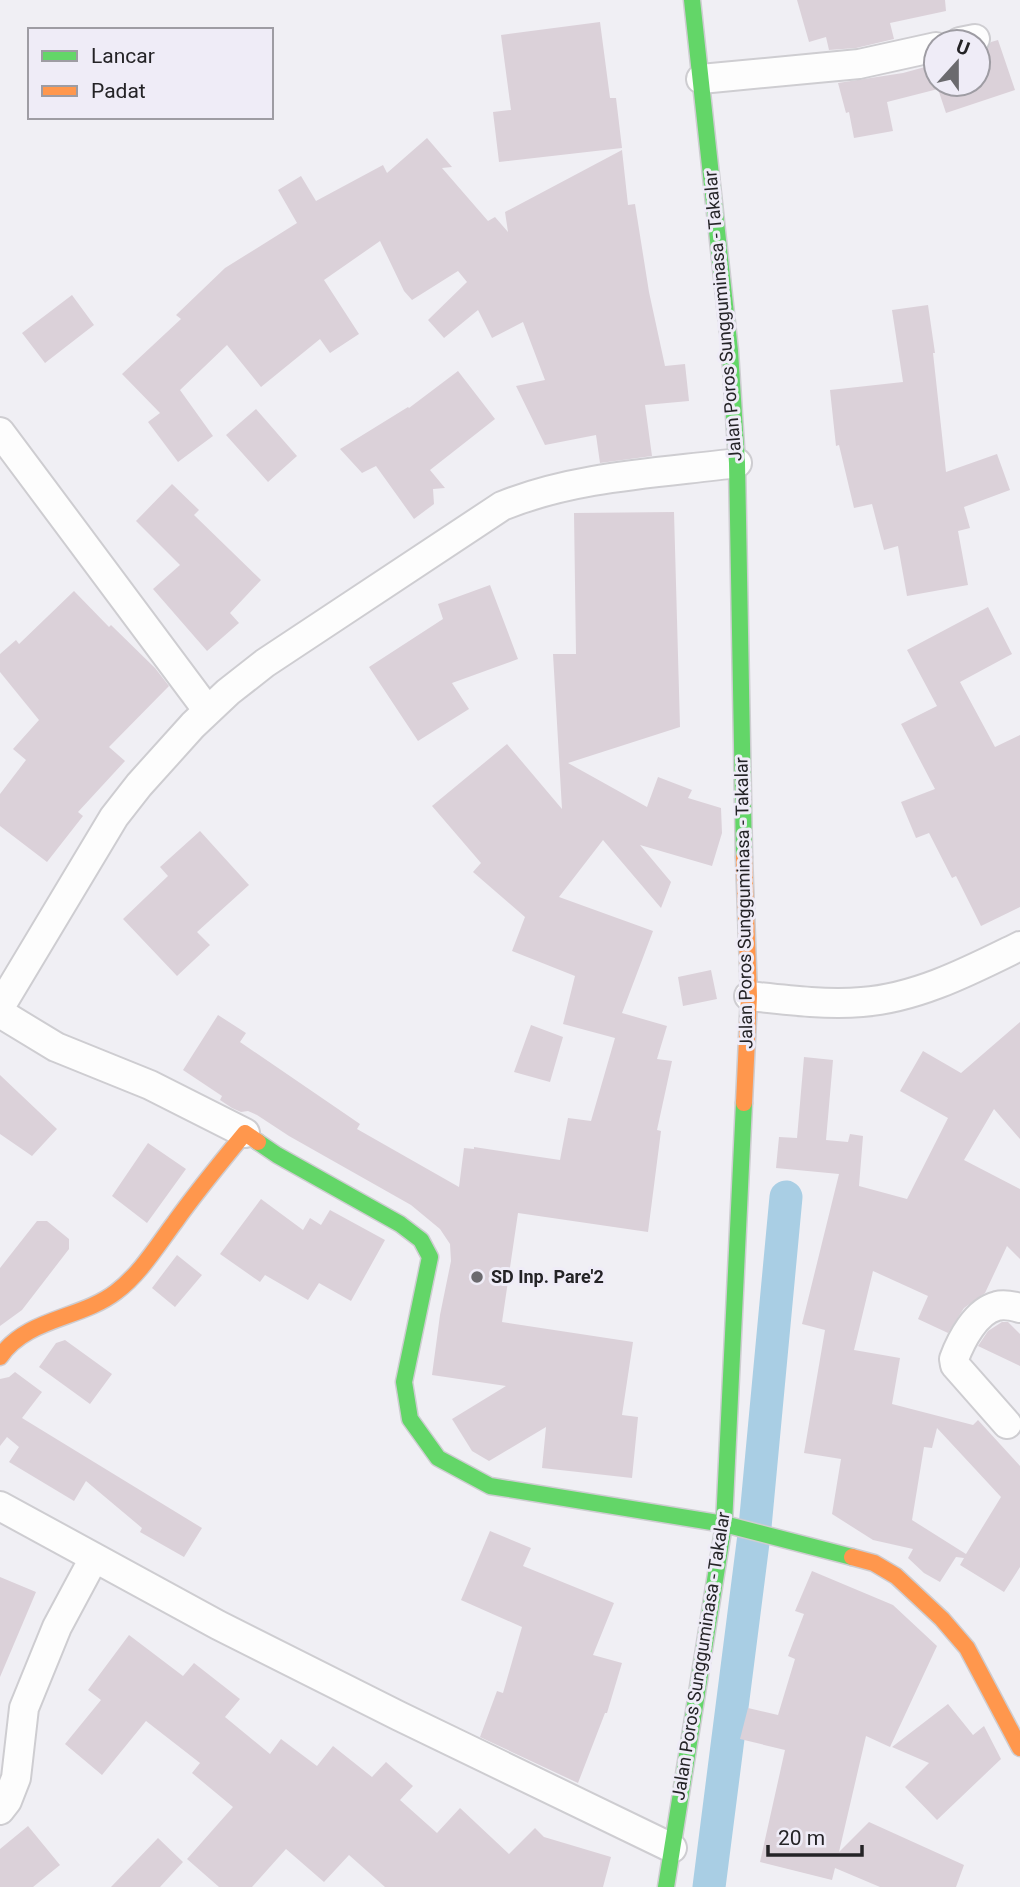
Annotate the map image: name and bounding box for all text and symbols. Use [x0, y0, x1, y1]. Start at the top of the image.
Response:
legend [28, 28, 273, 119]
north arrow [922, 28, 992, 98]
text: U [953, 35, 973, 61]
text: Lancar [91, 44, 155, 68]
text: Padat [91, 79, 146, 103]
street label: Jalan Poros Sungguminasa - Takalar [699, 170, 746, 462]
street label: Jalan Poros Sungguminasa - Takalar [730, 757, 757, 1049]
place label: SD Inp. Pare'2 [491, 1266, 604, 1287]
marker: SD Inp. Pare'2 [469, 1269, 485, 1285]
street label: Jalan Poros Sungguminasa - Takalar [667, 1510, 734, 1802]
scale bar [768, 1814, 862, 1858]
text: 20 m [778, 1826, 825, 1850]

